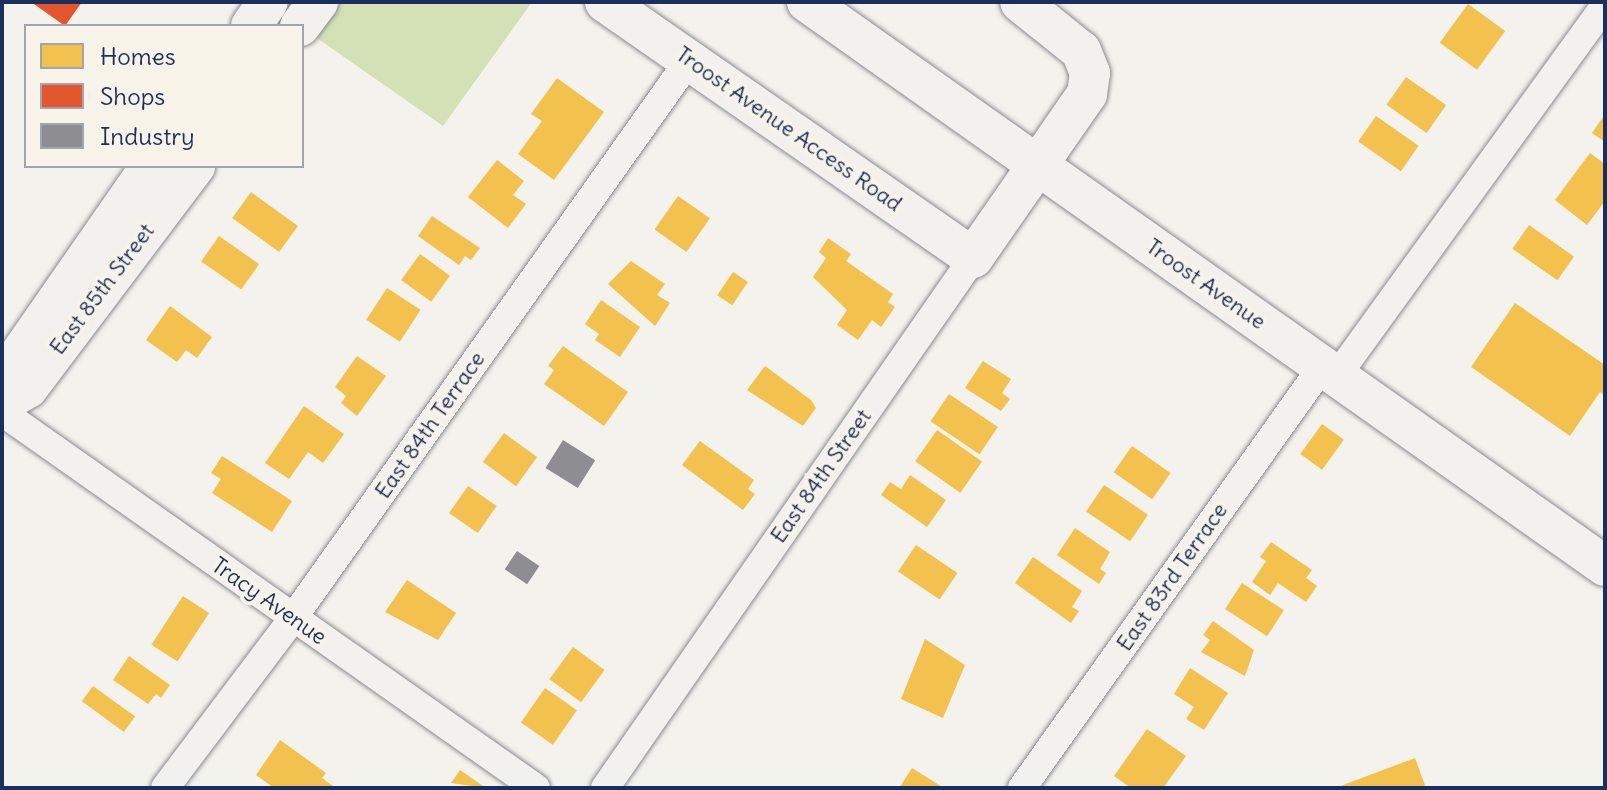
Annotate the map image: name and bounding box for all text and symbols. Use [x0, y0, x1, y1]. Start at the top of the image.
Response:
legend [24, 24, 304, 168]
text: Homes [100, 41, 176, 71]
street label: Troost Avenue Access Road [671, 41, 907, 217]
text: Shops [100, 81, 165, 111]
text: Industry [100, 121, 195, 151]
street label: East 85th Street [44, 218, 160, 360]
street label: Troost Avenue [1141, 233, 1271, 335]
street label: East 84th Terrace [370, 346, 490, 504]
street label: East 84th Street [765, 404, 877, 548]
street label: East 83rd Terrace [1111, 498, 1233, 656]
street label: Tracy Avenue [207, 552, 331, 650]

